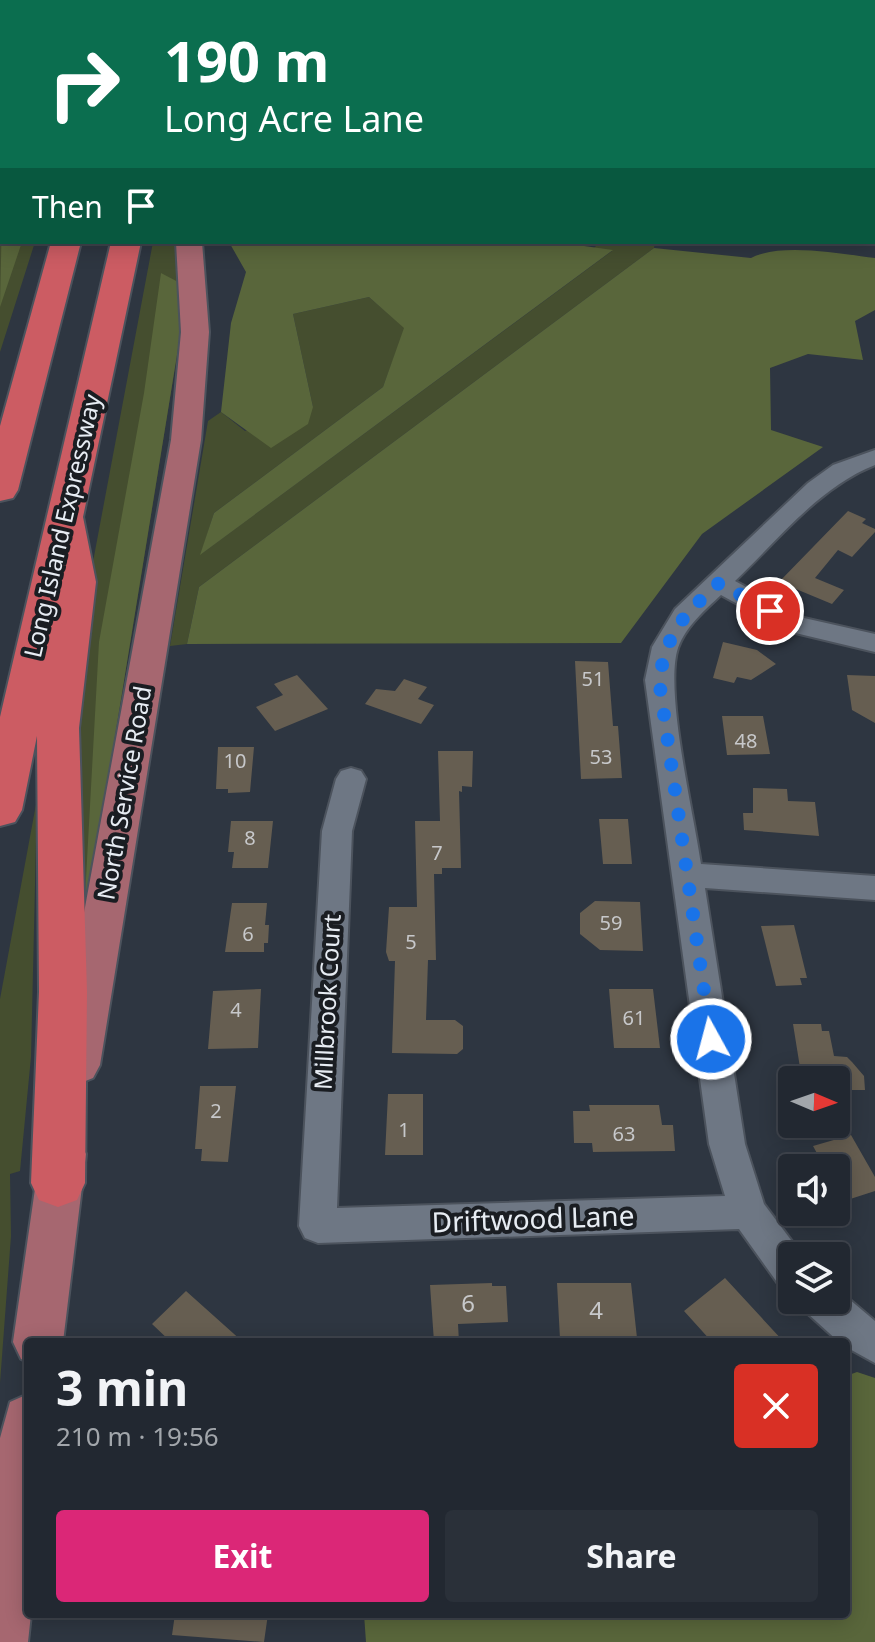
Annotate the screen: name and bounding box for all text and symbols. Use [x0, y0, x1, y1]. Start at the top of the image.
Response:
text: 190 m [164, 22, 329, 98]
icon: right [32, 32, 136, 136]
text: Long Acre Lane [164, 94, 424, 143]
icon: arrive [119, 184, 163, 228]
text: Then [32, 186, 103, 227]
street label: Long Island Expressway [15, 390, 108, 661]
pin [736, 577, 804, 645]
icon: arrive [748, 589, 792, 633]
house number: 51 [582, 665, 604, 692]
street label: North Service Road [88, 683, 159, 902]
house number: 48 [735, 727, 757, 754]
house number: 53 [590, 743, 612, 770]
house number: 10 [224, 747, 246, 774]
house number: 8 [244, 824, 256, 851]
house number: 7 [431, 839, 443, 866]
house number: 59 [600, 909, 622, 936]
street label: Millbrook Court [305, 913, 348, 1091]
house number: 6 [242, 920, 254, 947]
house number: 5 [405, 928, 417, 955]
house number: 4 [230, 996, 242, 1023]
position arrow [669, 997, 753, 1081]
house number: 61 [623, 1004, 645, 1031]
north arrow [778, 1066, 850, 1138]
map controls [778, 1066, 850, 1314]
house number: 2 [210, 1097, 222, 1124]
house number: 1 [398, 1116, 410, 1143]
house number: 63 [613, 1120, 635, 1147]
button: sound [778, 1154, 850, 1226]
street label: Driftwood Lane [431, 1195, 635, 1241]
button: layers [778, 1242, 850, 1314]
house number: 6 [461, 1286, 475, 1319]
house number: 4 [589, 1293, 603, 1326]
text: 3 min [56, 1355, 188, 1420]
button: close [734, 1364, 818, 1448]
text: 210 m · 19:56 [56, 1418, 219, 1454]
button: Exit [56, 1510, 429, 1602]
button: Share [445, 1510, 818, 1602]

